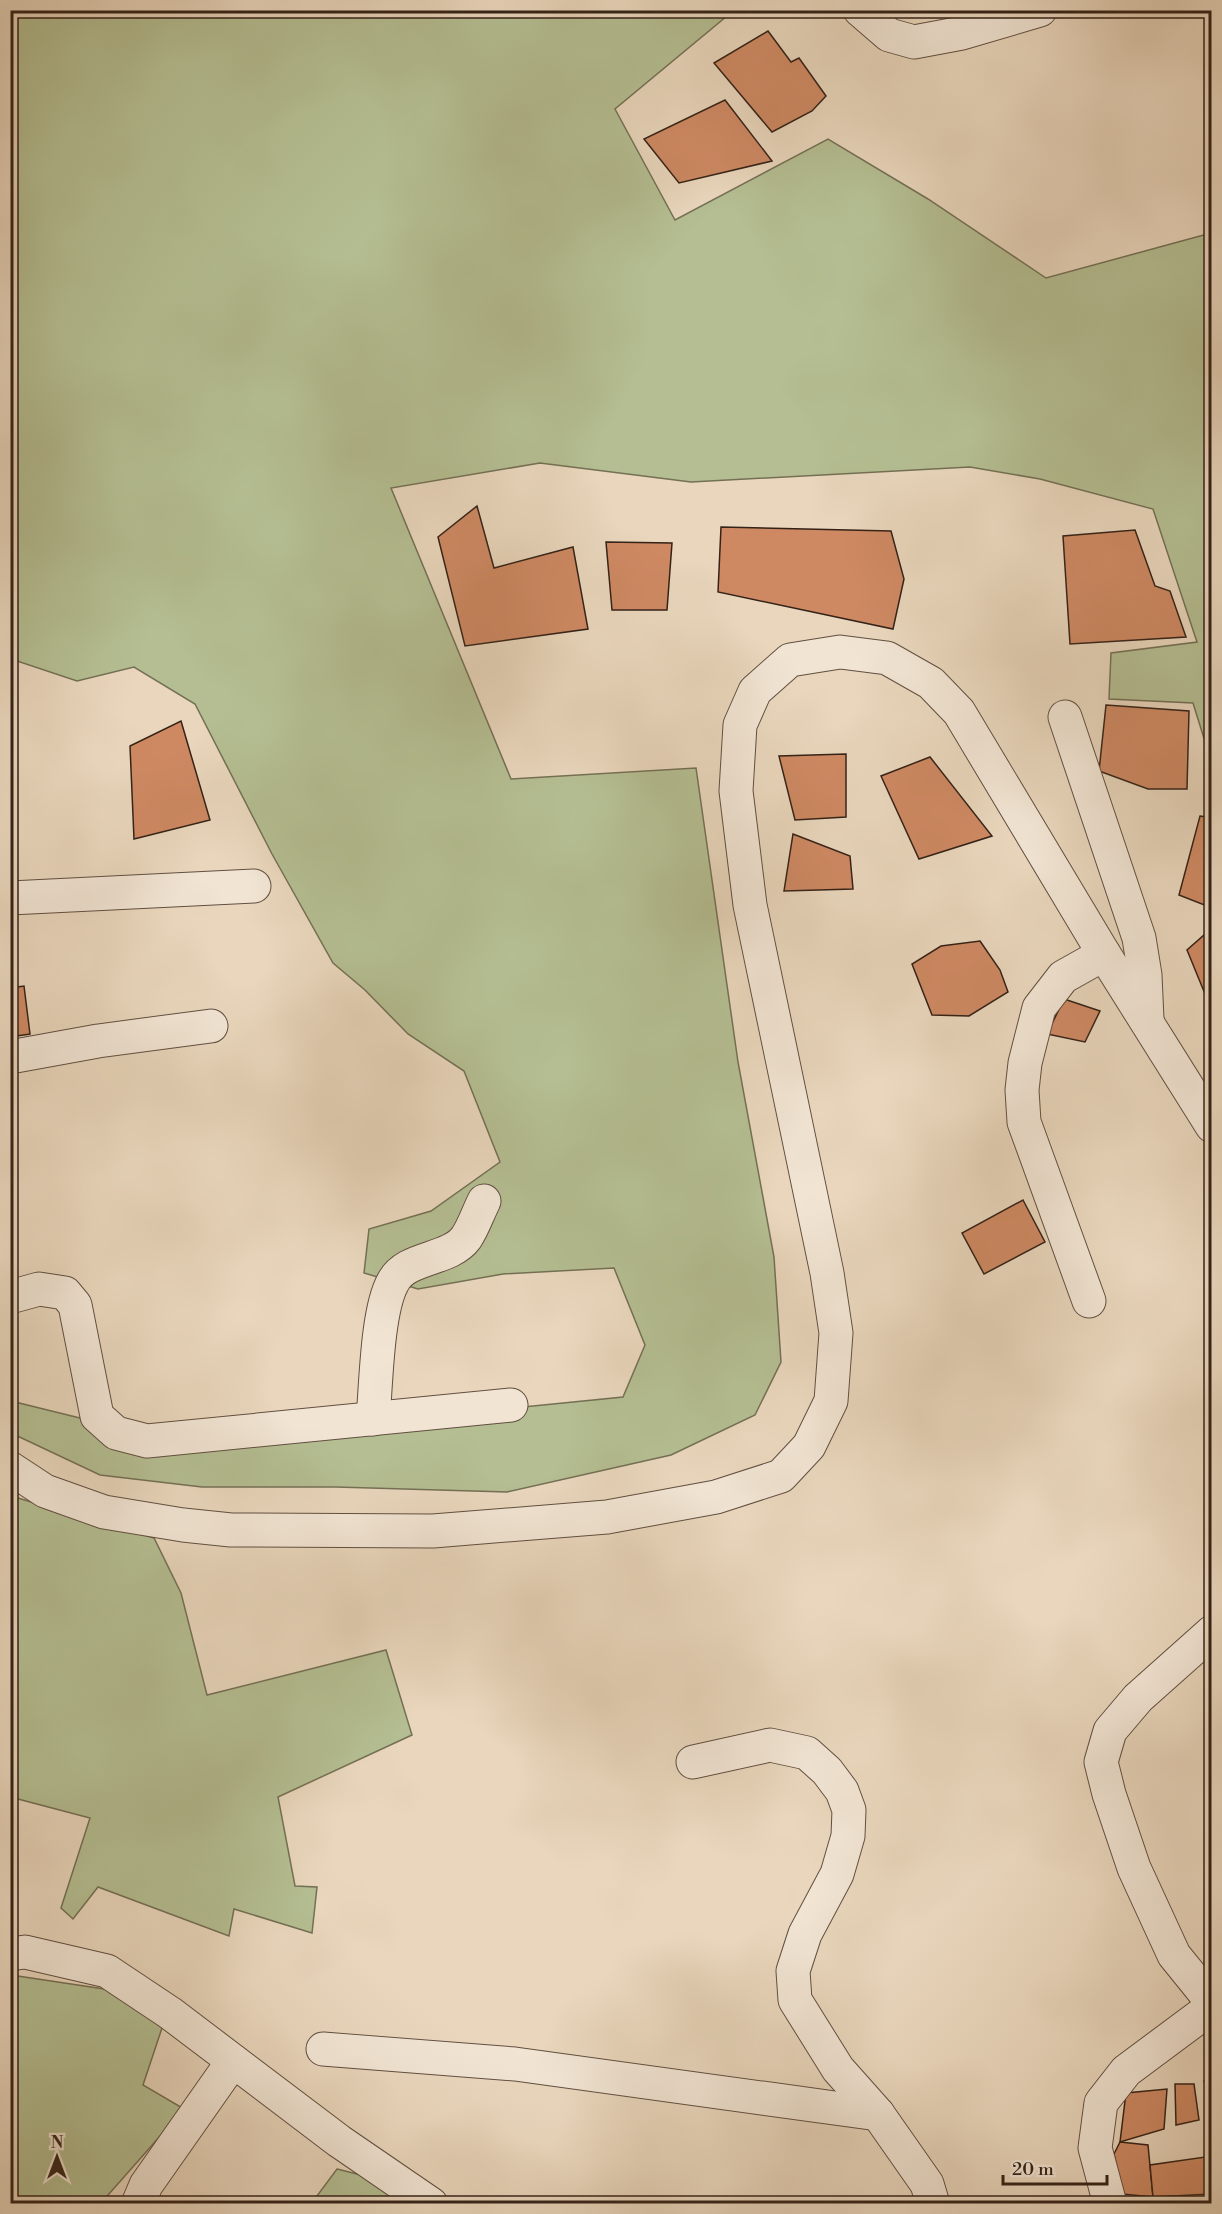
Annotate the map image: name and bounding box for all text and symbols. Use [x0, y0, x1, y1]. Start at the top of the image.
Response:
north arrow [27, 2127, 87, 2187]
text: N [51, 2133, 64, 2153]
scale bar [1003, 2148, 1106, 2186]
text: 20 m [1012, 2158, 1054, 2181]

